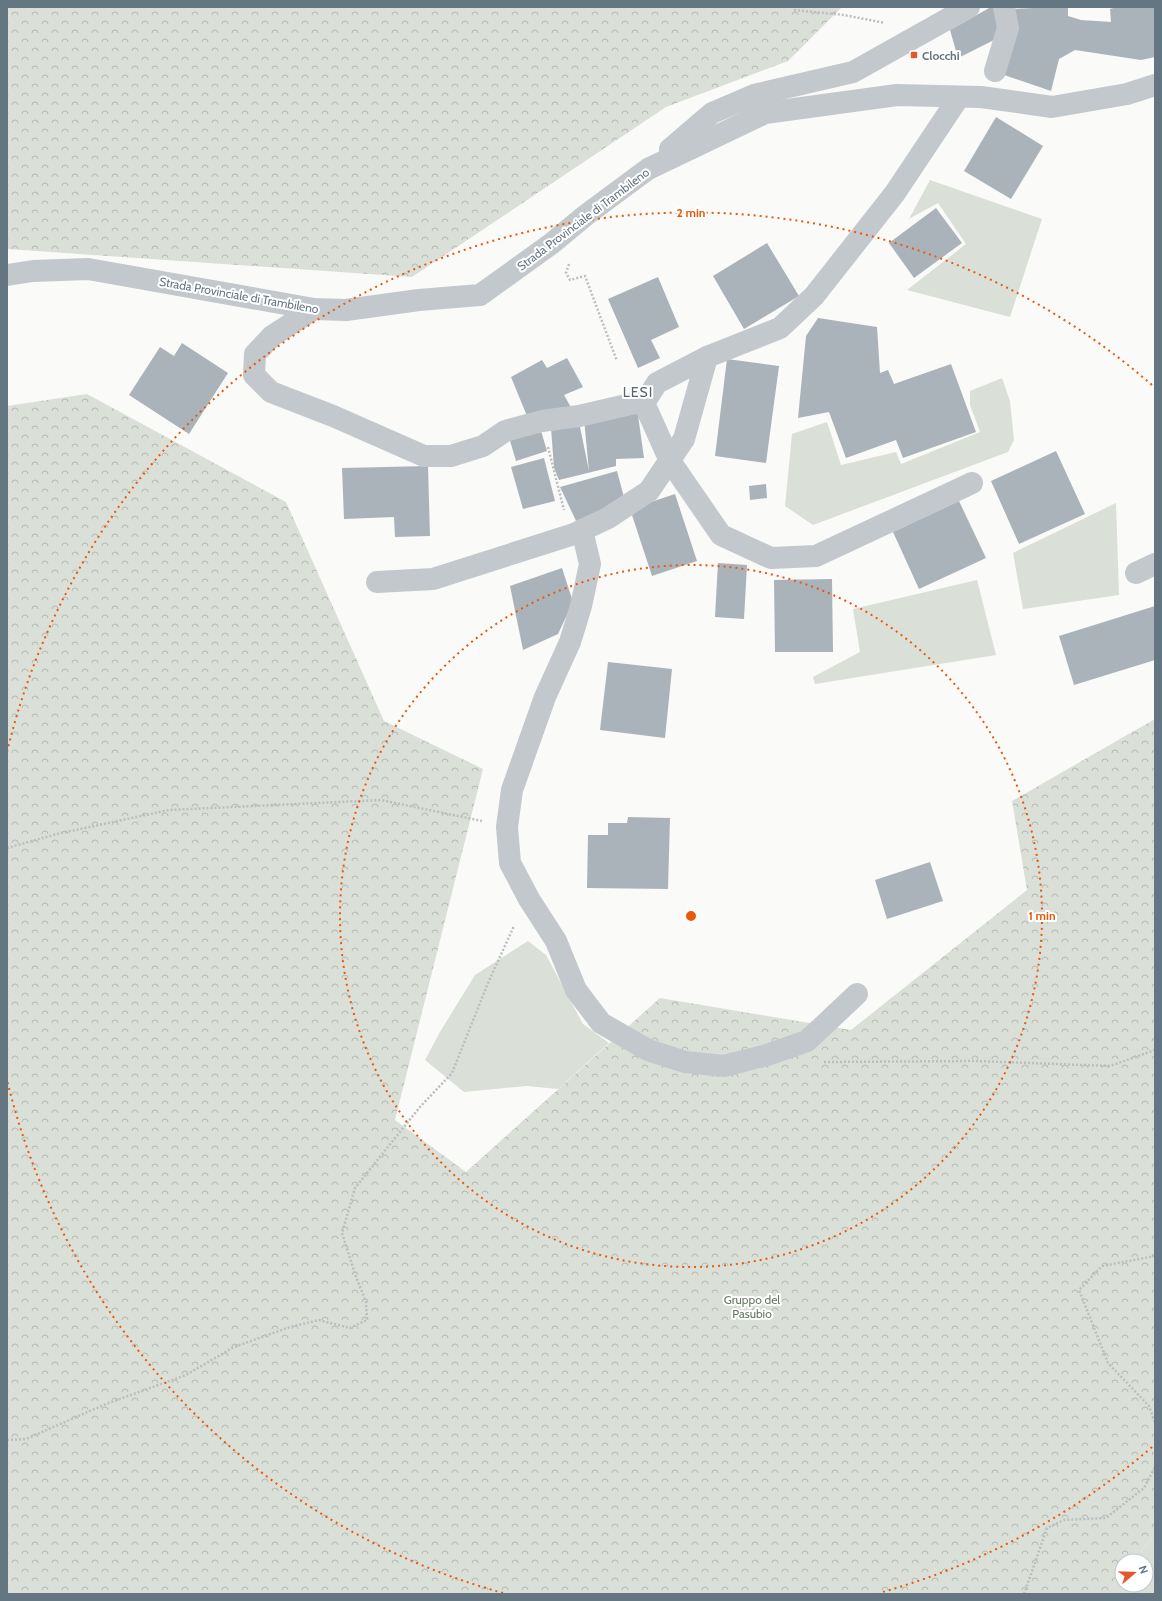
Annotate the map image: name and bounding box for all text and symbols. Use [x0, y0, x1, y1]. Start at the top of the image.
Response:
place label: Clocchi [922, 48, 960, 63]
marker: Clocchi [909, 50, 919, 60]
street label: Strada Provinciale di Trambileno [514, 164, 652, 274]
text: 2 min [677, 205, 705, 220]
street label: Strada Provinciale di Trambileno [158, 274, 320, 316]
district label: LESI [623, 383, 653, 401]
text: 1 min [1028, 908, 1056, 923]
centre of rings [684, 909, 698, 923]
park label: Gruppo del Pasubio [724, 1292, 780, 1321]
north arrow [1114, 1553, 1154, 1593]
text: N [1136, 1564, 1151, 1576]

